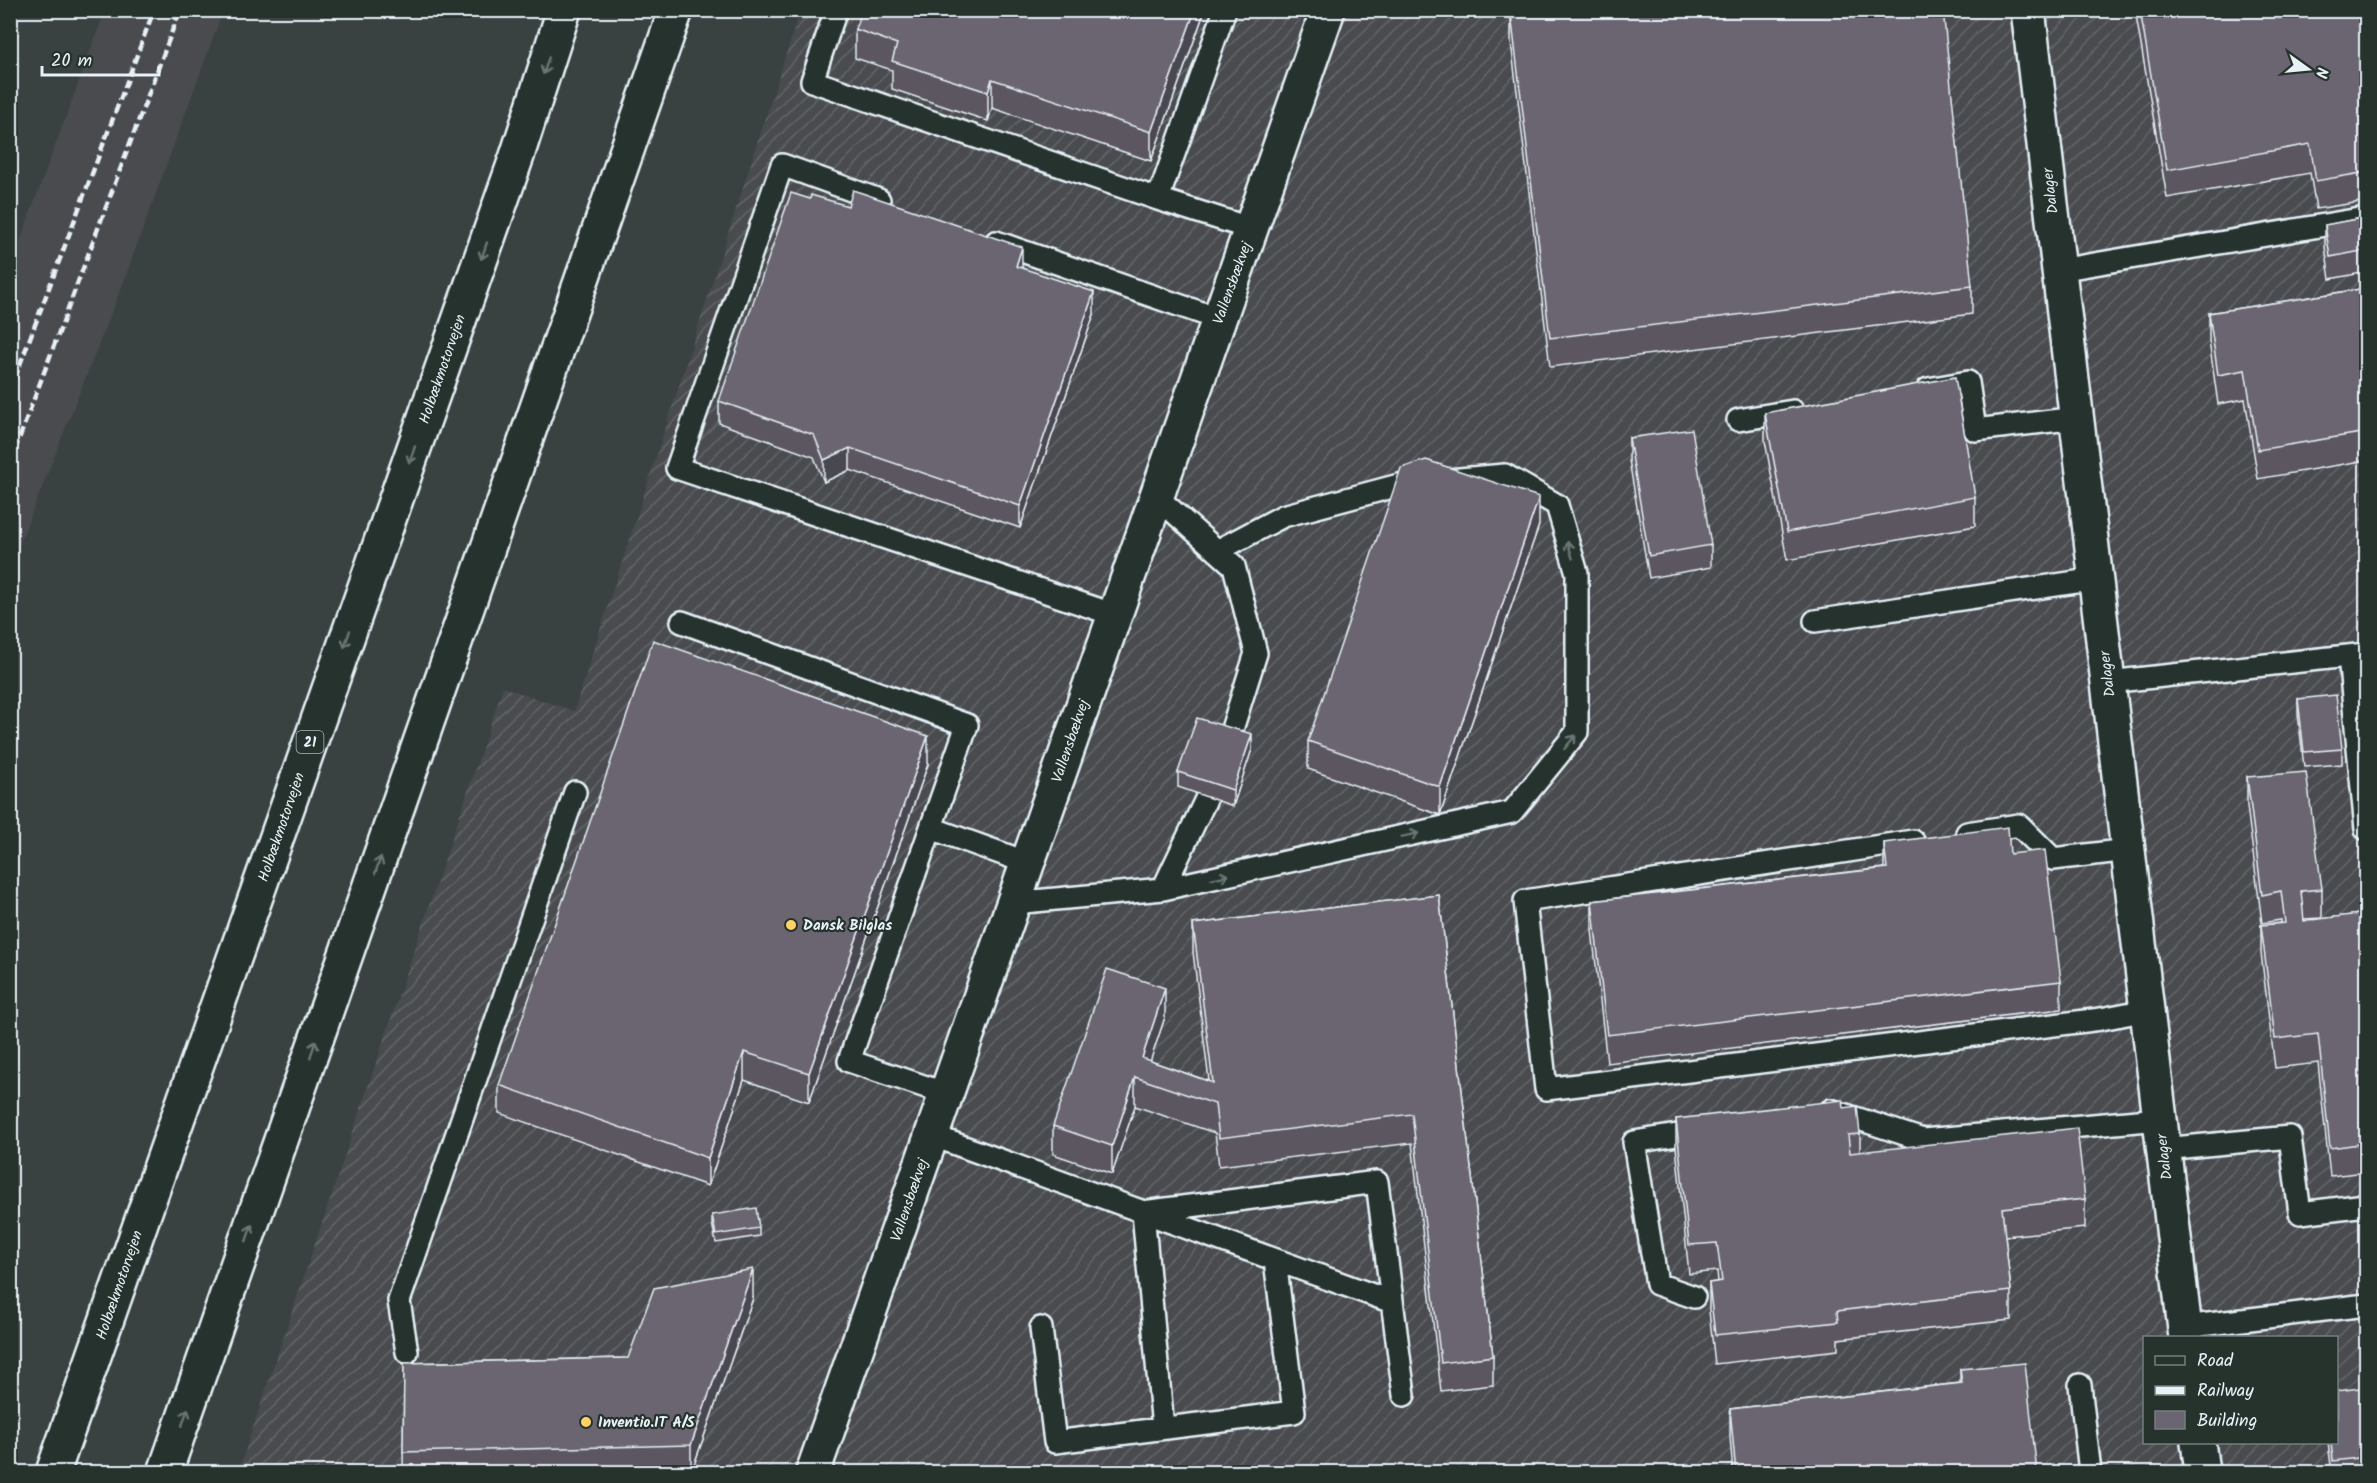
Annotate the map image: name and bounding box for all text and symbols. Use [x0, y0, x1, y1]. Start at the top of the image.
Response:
scale bar [42, 39, 159, 77]
north arrow [2278, 39, 2338, 99]
text: 20 m [51, 47, 92, 76]
one-way arrow [540, 56, 551, 75]
text: N [2308, 64, 2334, 81]
street label: Dalager [2036, 165, 2066, 215]
street label: Vallensbækvej [1207, 238, 1259, 328]
one-way arrow [477, 241, 488, 260]
street label: Holbækmotorvejen [413, 311, 473, 427]
one-way arrow [405, 445, 416, 464]
one-way arrow [1564, 541, 1575, 560]
one-way arrow [340, 629, 351, 647]
street label: Dalager [2093, 648, 2123, 698]
street label: Vallensbækvej [1046, 695, 1097, 786]
road number: 21 [296, 731, 324, 753]
one-way arrow [1563, 734, 1576, 750]
street label: Holbækmotorvejen [252, 769, 312, 885]
one-way arrow [1401, 828, 1420, 840]
one-way arrow [373, 856, 384, 875]
one-way arrow [1210, 870, 1229, 882]
place label: Dansk Bilglas [803, 914, 892, 938]
marker: Dansk Bilglas [784, 918, 798, 932]
one-way arrow [309, 1040, 320, 1059]
street label: Dalager [2150, 1131, 2180, 1181]
street label: Vallensbækvej [885, 1154, 936, 1245]
one-way arrow [244, 1224, 255, 1243]
street label: Holbækmotorvejen [90, 1227, 150, 1343]
legend [2143, 1336, 2338, 1444]
text: Road [2197, 1347, 2234, 1376]
text: Railway [2197, 1377, 2254, 1406]
text: Building [2197, 1407, 2257, 1436]
one-way arrow [180, 1408, 191, 1427]
place label: Inventio.IT A/S [598, 1411, 695, 1435]
marker: Inventio.IT A/S [579, 1415, 593, 1429]

